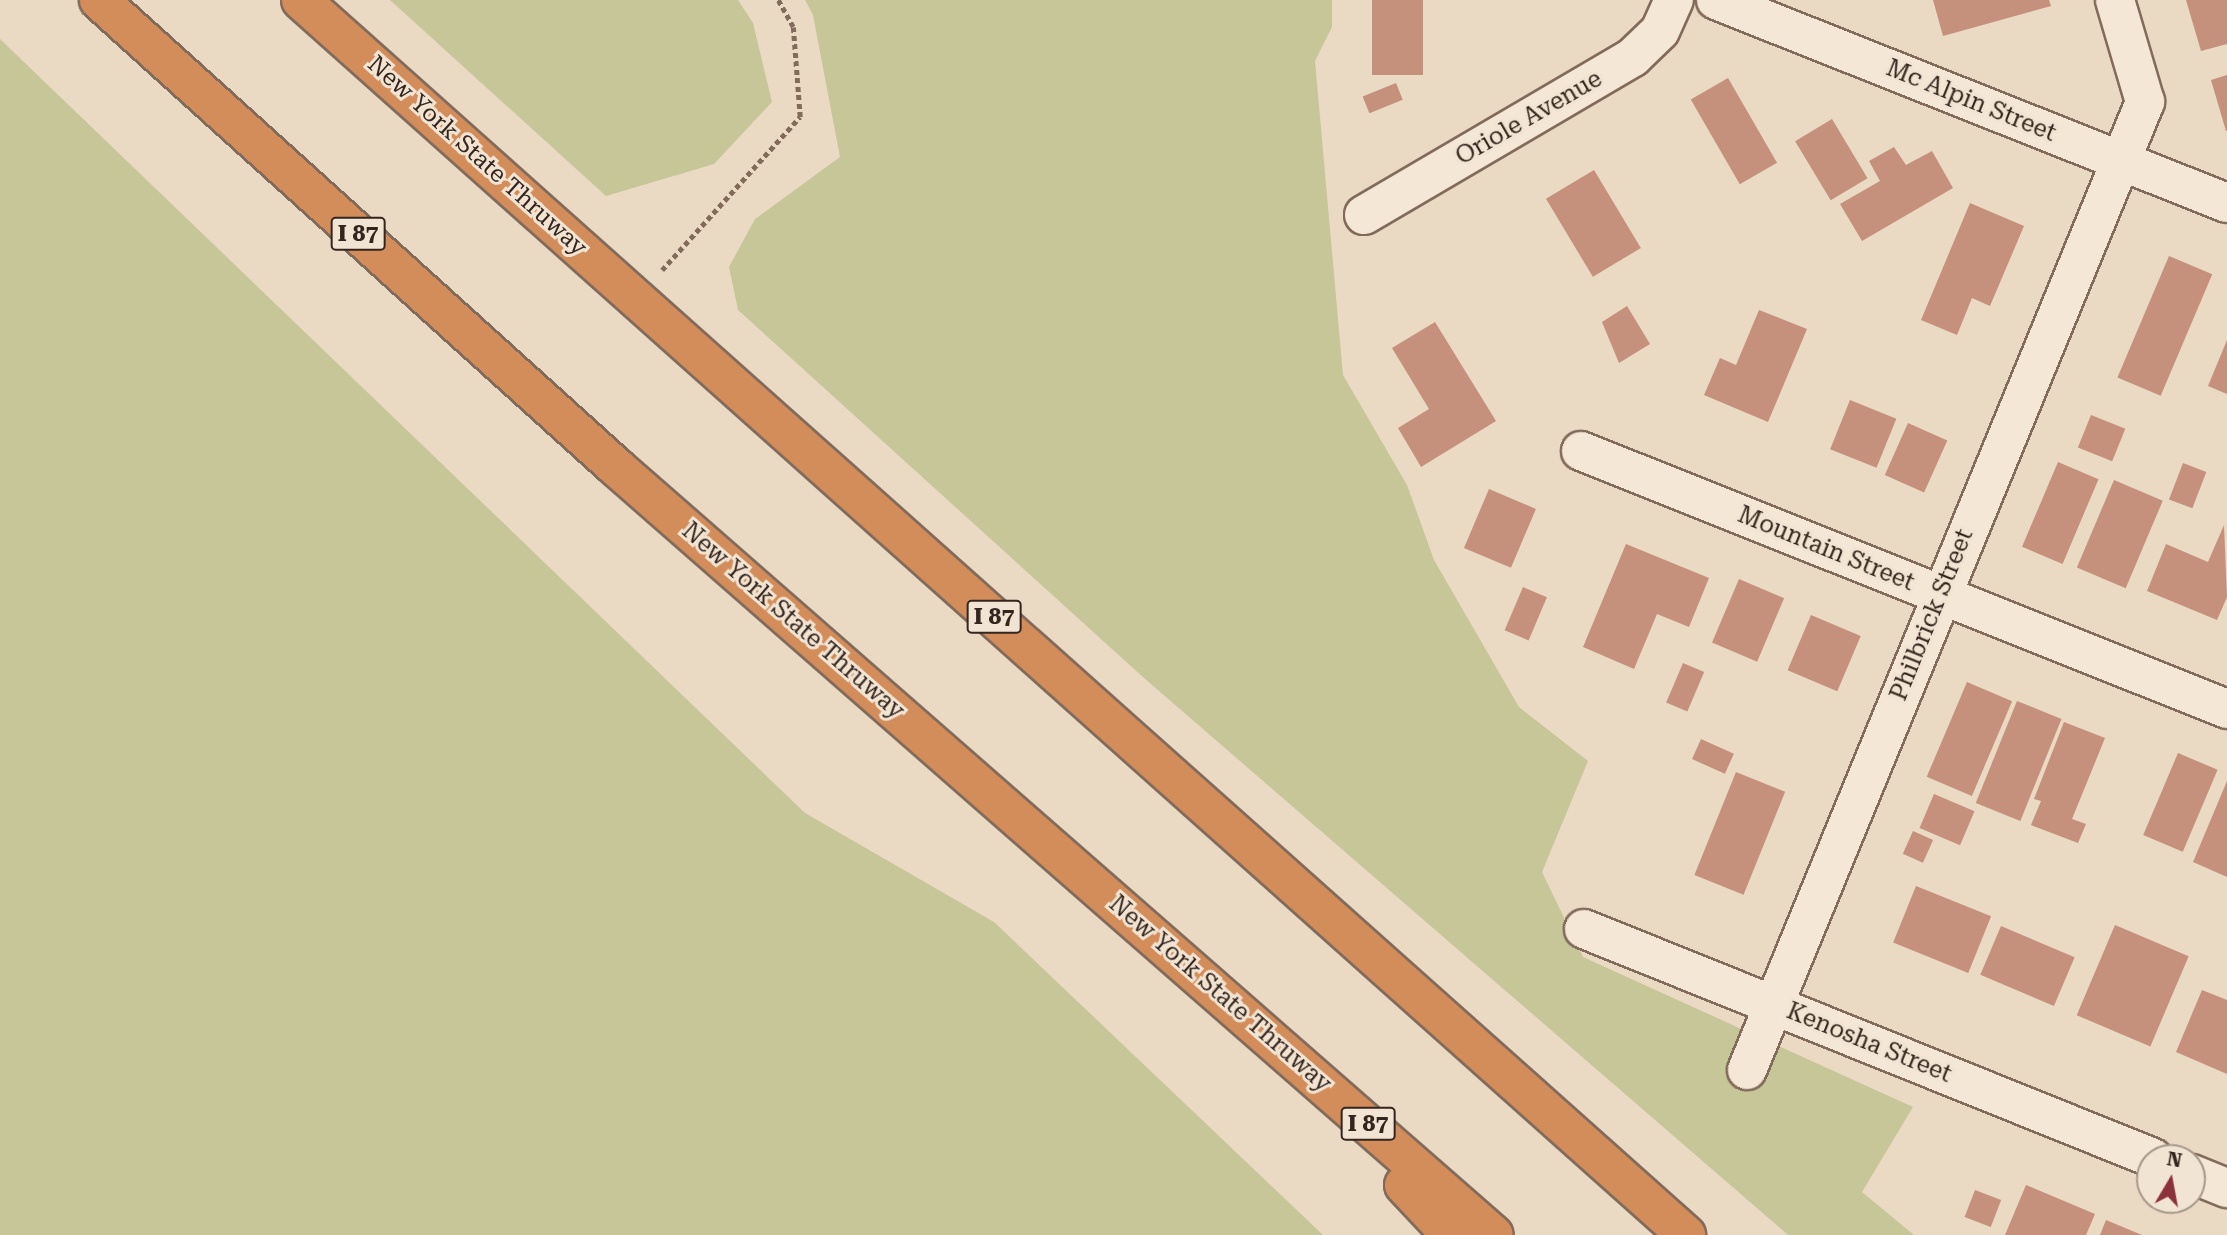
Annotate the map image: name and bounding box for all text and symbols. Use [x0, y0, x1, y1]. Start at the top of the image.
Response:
street label: New York State Thruway [361, 50, 593, 262]
street label: Mc Alpin Street [1882, 54, 2060, 148]
street label: Oriole Avenue [1451, 65, 1607, 171]
road number: I 87 [330, 215, 386, 254]
street label: Mountain Street [1734, 500, 1918, 598]
street label: New York State Thruway [676, 517, 910, 725]
street label: Philbrick Street [1884, 525, 1980, 705]
road number: I 87 [966, 597, 1022, 636]
street label: New York State Thruway [1103, 890, 1337, 1098]
street label: Kenosha Street [1782, 997, 1956, 1089]
road number: I 87 [1340, 1105, 1396, 1144]
north arrow [2136, 1144, 2206, 1214]
text: N [2165, 1147, 2184, 1172]

